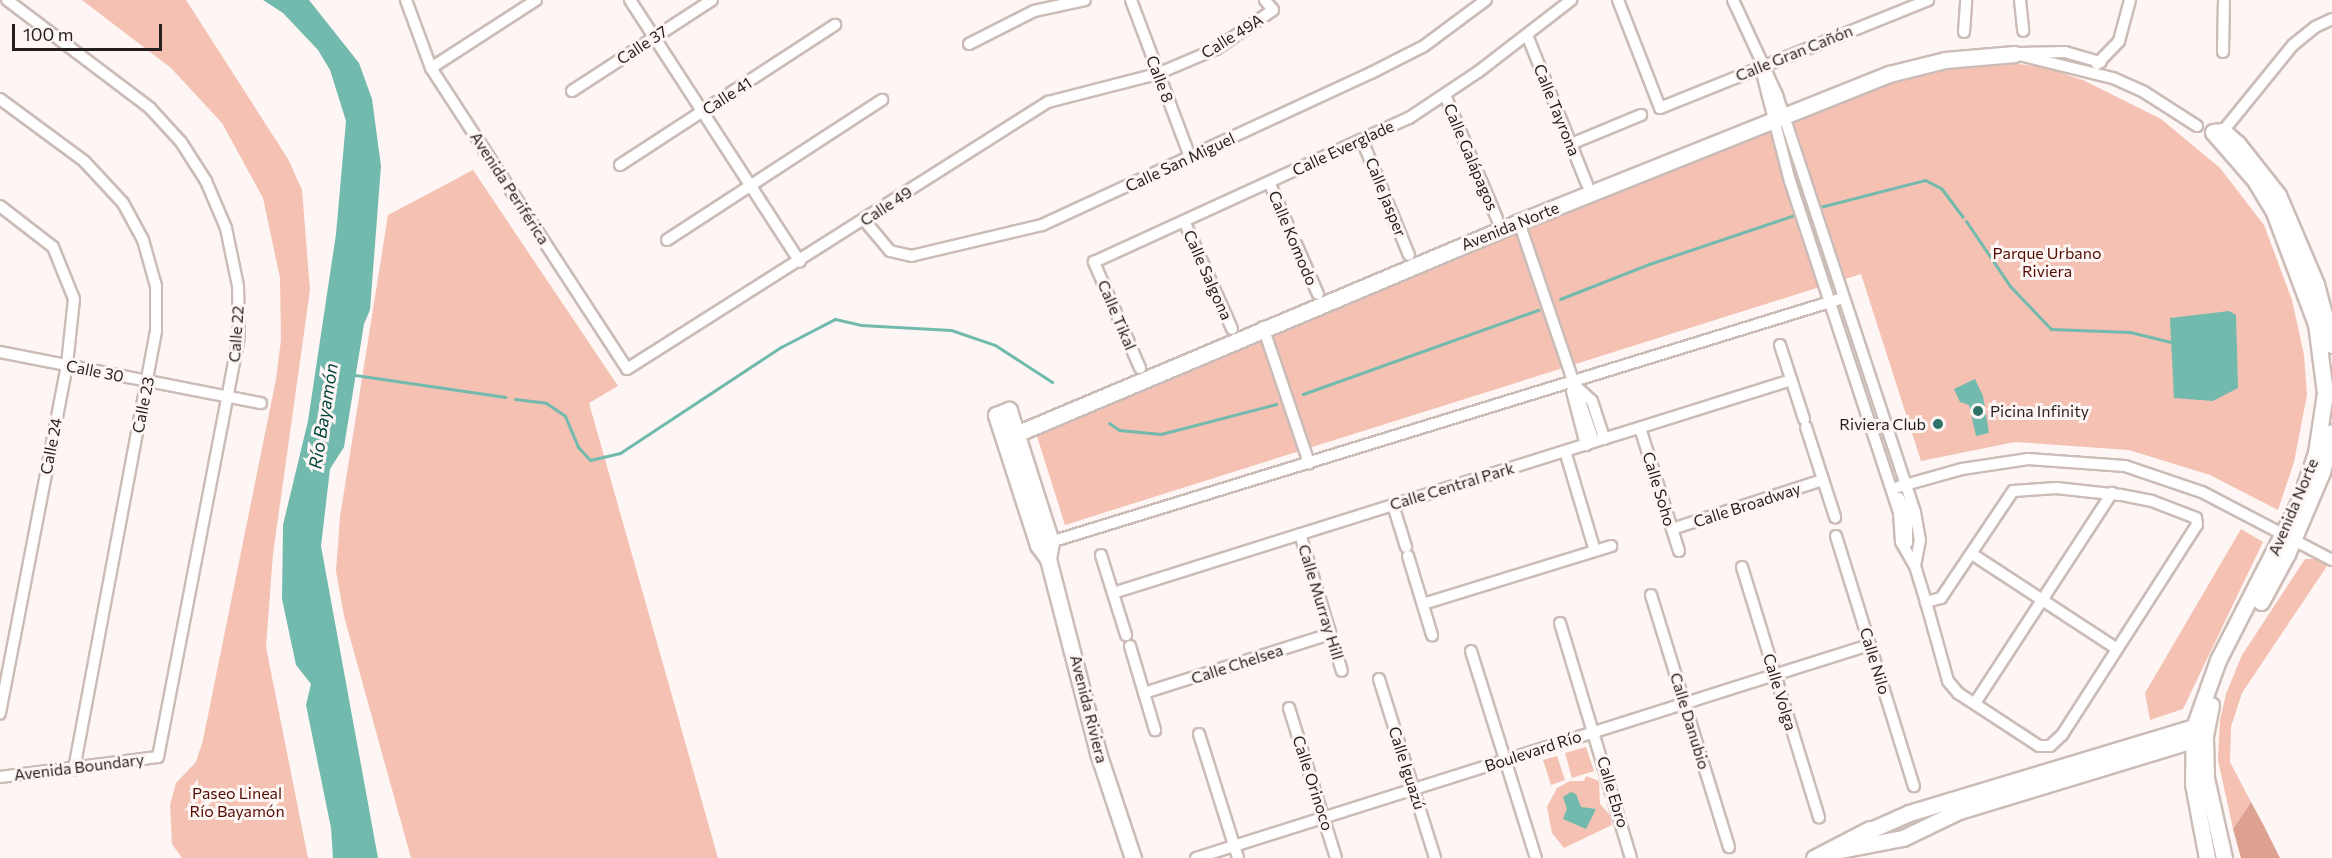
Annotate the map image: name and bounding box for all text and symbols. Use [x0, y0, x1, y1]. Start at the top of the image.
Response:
street label: Calle 49A [1198, 10, 1266, 62]
scale bar [15, 12, 165, 50]
street label: Calle Gran Cañón [1733, 21, 1855, 85]
street label: Calle 37 [613, 22, 671, 68]
text: 100 m [23, 23, 73, 45]
street label: Calle 8 [1142, 53, 1178, 105]
street label: Calle Tayrona [1530, 61, 1584, 159]
street label: Calle 41 [699, 73, 755, 119]
street label: Calle Galápagos [1440, 101, 1502, 213]
street label: Calle Everglade [1289, 116, 1397, 180]
street label: Avenida Periférica [466, 128, 554, 248]
street label: Calle San Miguel [1122, 128, 1238, 196]
street label: Calle Jasper [1361, 155, 1411, 239]
street label: Calle 49 [856, 182, 916, 230]
street label: Calle Komodo [1264, 188, 1322, 288]
street label: Avenida Norte [1458, 198, 1562, 254]
street label: Calle Salgona [1180, 227, 1236, 323]
park label: Parque Urbano Riviera [1993, 243, 2101, 281]
street label: Calle Tikal [1094, 277, 1140, 353]
street label: Calle 22 [224, 305, 248, 363]
street label: Calle 30 [64, 356, 126, 386]
water label: Río Bayamón [304, 362, 342, 470]
street label: Calle 23 [128, 375, 158, 435]
place label: Picina Infinity [1990, 401, 2089, 421]
marker: Picina Infinity [1971, 404, 1985, 418]
place label: Riviera Club [1839, 414, 1926, 434]
street label: Calle 24 [36, 416, 66, 476]
marker: Riviera Club [1931, 417, 1945, 431]
street label: Calle Soho [1639, 450, 1679, 528]
street label: Avenida Norte [2264, 456, 2322, 558]
street label: Calle Central Park [1387, 458, 1517, 514]
street label: Calle Broadway [1691, 479, 1803, 531]
street label: Calle Murray Hill [1294, 542, 1348, 662]
street label: Calle Nilo [1856, 625, 1894, 697]
street label: Calle Chelsea [1189, 640, 1285, 688]
street label: Calle Volga [1759, 651, 1801, 733]
street label: Avenida Riviera [1066, 653, 1112, 765]
street label: Calle Danubio [1666, 670, 1714, 772]
street label: Calle Iguazú [1385, 724, 1429, 812]
street label: Boulevard Río [1482, 726, 1584, 776]
street label: Calle Orinoco [1289, 733, 1337, 833]
street label: Avenida Boundary [13, 749, 145, 785]
street label: Calle Ebro [1593, 754, 1633, 830]
park label: Paseo Lineal Río Bayamón [189, 783, 285, 821]

